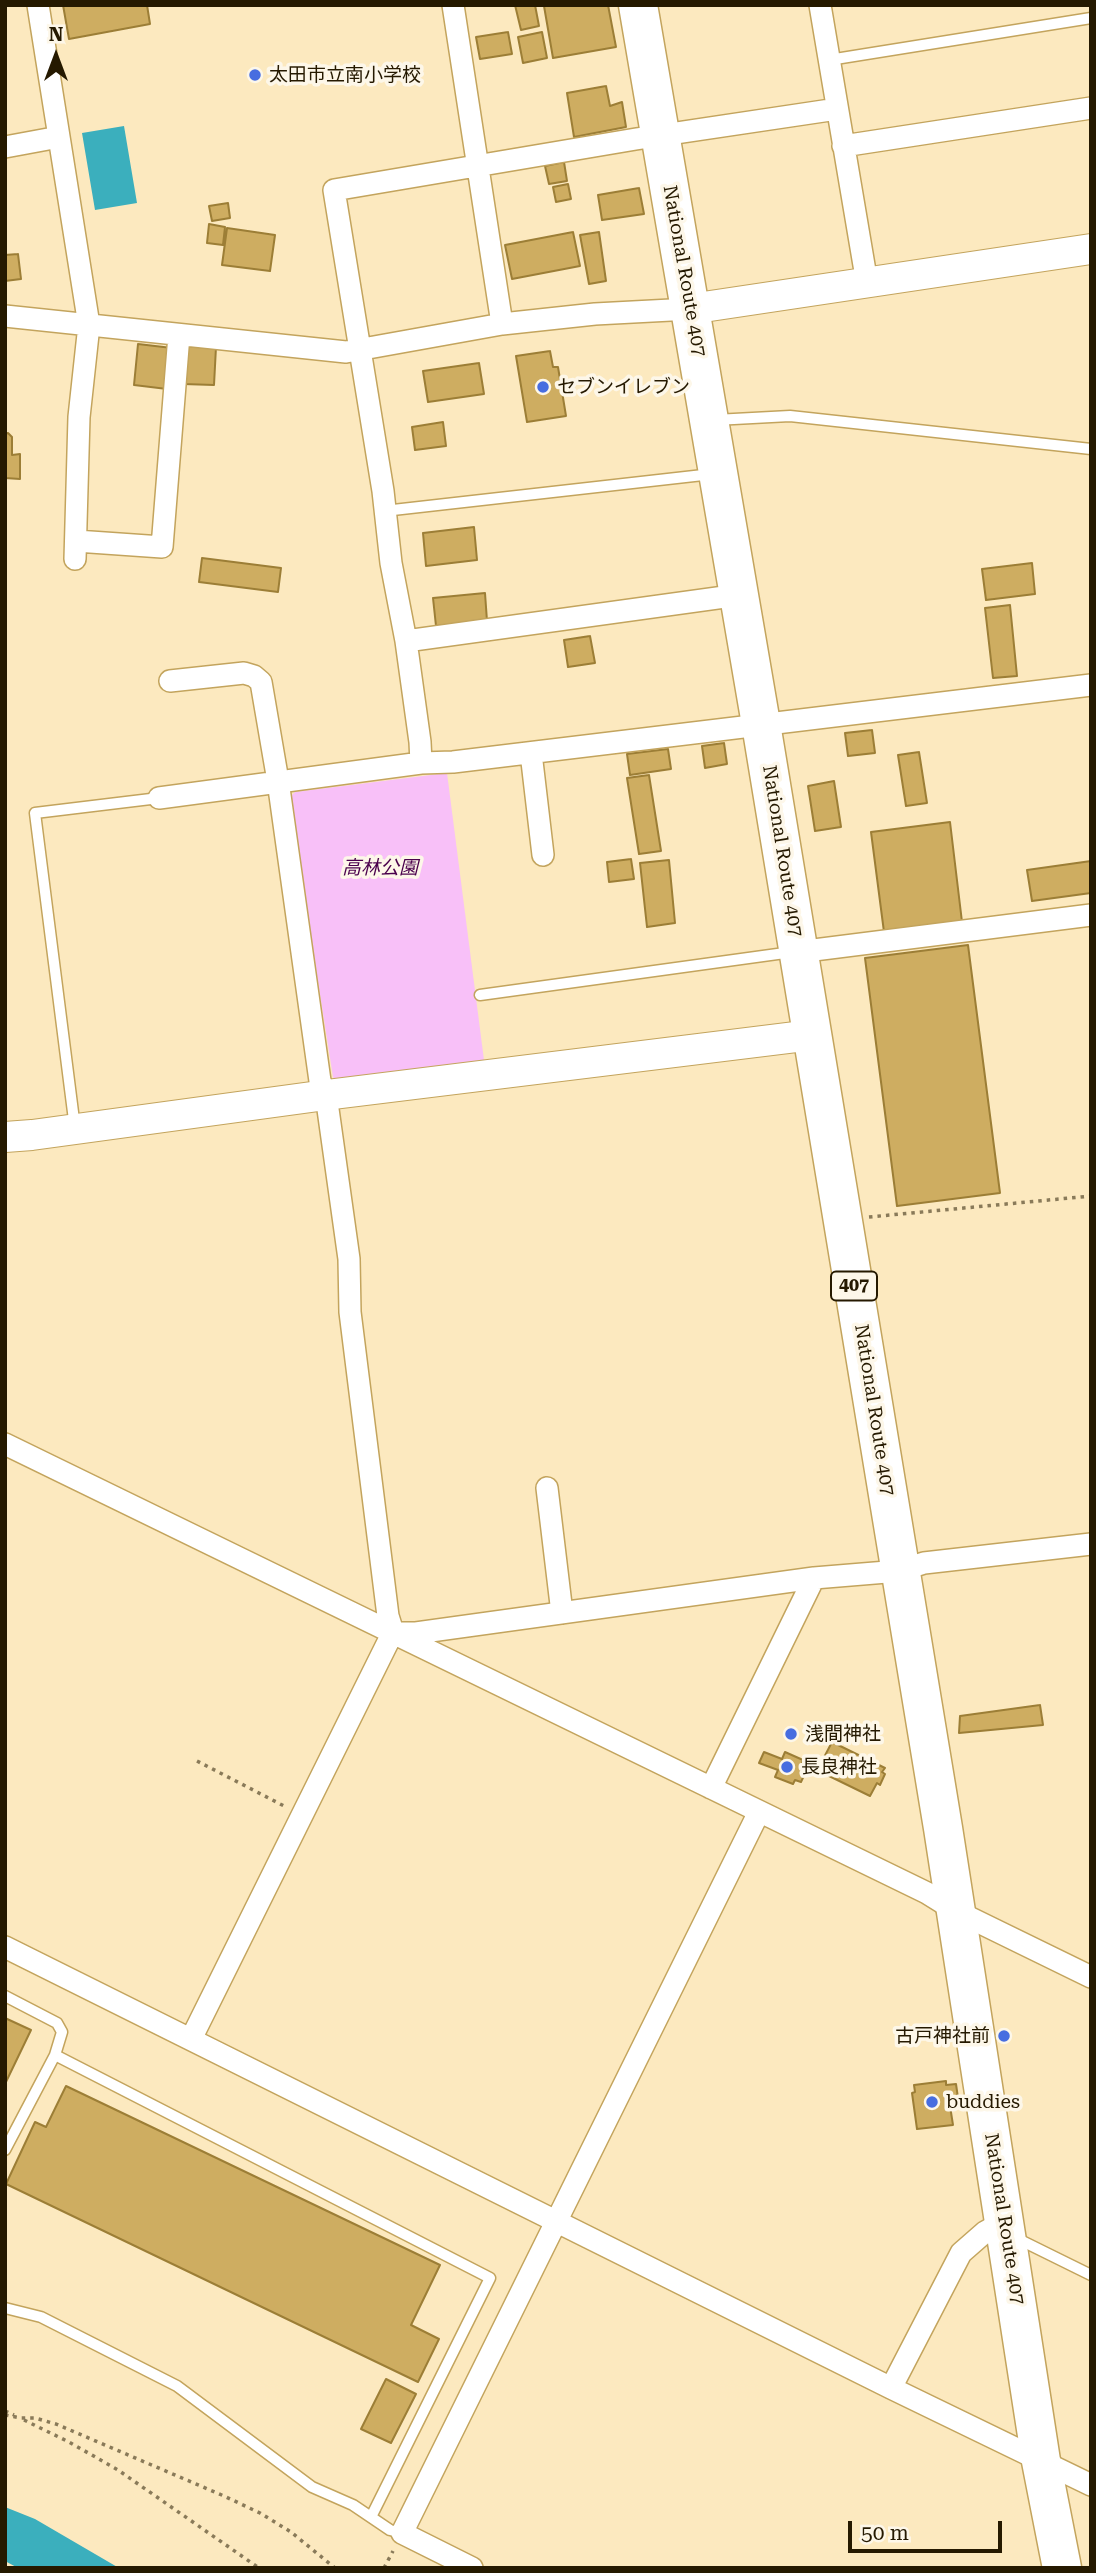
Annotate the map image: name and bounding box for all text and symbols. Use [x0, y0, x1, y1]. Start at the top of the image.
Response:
north arrow [21, 21, 91, 91]
text: N [49, 23, 63, 46]
place label: 太田市立南小学校 [269, 64, 421, 86]
marker: 太田市立南小学校 [247, 67, 263, 83]
street label: National Route 407 [658, 184, 710, 358]
place label: セブンイレブン [557, 376, 690, 398]
marker: セブンイレブン [535, 379, 551, 395]
street label: National Route 407 [757, 764, 807, 938]
park label: 高林公園 [342, 857, 418, 879]
road number: 407 [831, 1272, 877, 1301]
street label: National Route 407 [849, 1323, 899, 1497]
place label: 浅間神社 [805, 1723, 881, 1745]
marker: 浅間神社 [783, 1726, 799, 1742]
place label: 長良神社 [801, 1756, 877, 1778]
marker: 長良神社 [779, 1759, 795, 1775]
place label: 古戸神社前 [895, 2025, 990, 2047]
marker: 古戸神社前 [996, 2028, 1012, 2044]
place label: buddies [946, 2091, 1020, 2113]
marker: buddies [924, 2094, 940, 2110]
street label: National Route 407 [979, 2132, 1029, 2306]
scale bar [851, 2506, 1005, 2550]
text: 50 m [861, 2521, 909, 2545]

